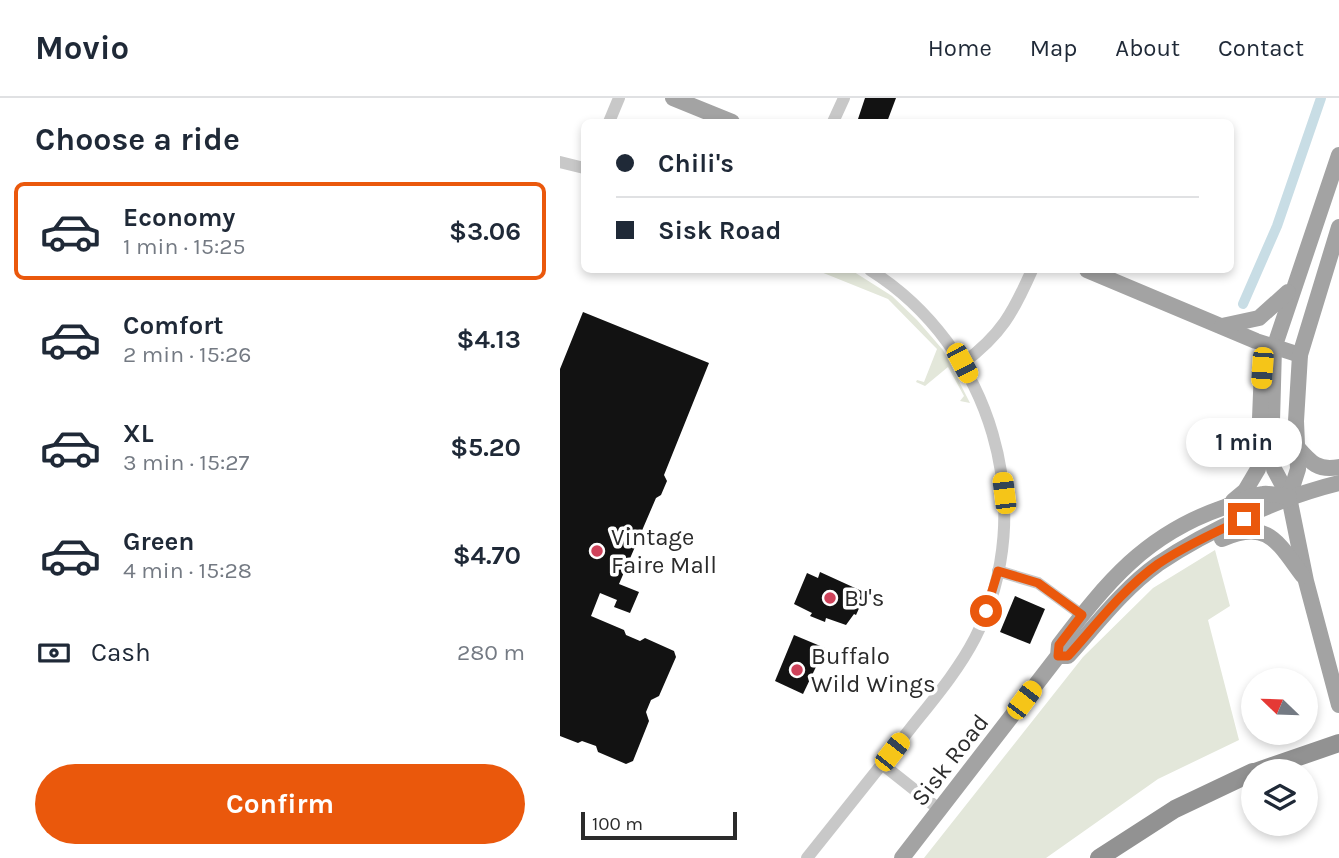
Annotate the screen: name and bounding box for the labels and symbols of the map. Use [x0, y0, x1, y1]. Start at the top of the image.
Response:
car [943, 340, 982, 386]
car [1251, 346, 1274, 390]
callout: 1 min [1186, 418, 1302, 466]
car [992, 471, 1017, 515]
route end [1228, 503, 1260, 535]
place label: Vintage Faire Mall [611, 523, 717, 579]
marker: Vintage Faire Mall [589, 543, 605, 559]
place label: BJ's [844, 584, 884, 612]
marker: BJ's [822, 590, 838, 606]
route start [970, 595, 1002, 627]
place label: Buffalo Wild Wings [811, 642, 936, 698]
marker: Buffalo Wild Wings [789, 662, 805, 678]
north arrow [1241, 668, 1318, 746]
car [1003, 677, 1046, 723]
street label: Sisk Road [905, 709, 995, 811]
car [871, 729, 914, 775]
scale bar [581, 809, 737, 841]

